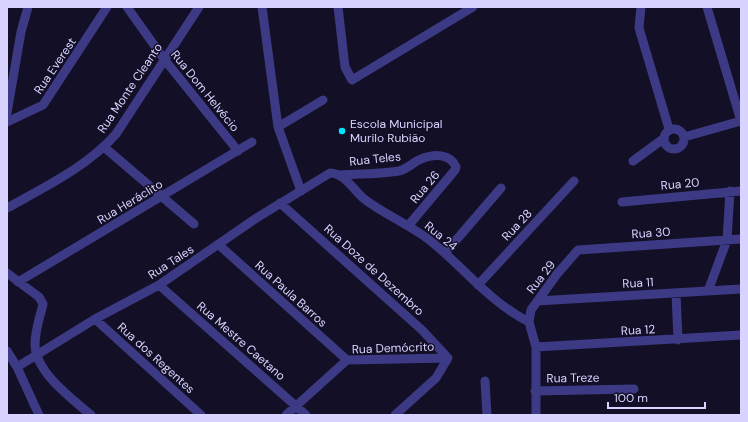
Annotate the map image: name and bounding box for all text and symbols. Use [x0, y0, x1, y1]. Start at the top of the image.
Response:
street label: Rua Everest [30, 34, 80, 97]
street label: Rua Monte Cleanto [94, 40, 166, 136]
street label: Rua Dom Helvécio [167, 47, 243, 135]
place label: Escola Municipal Murilo Rubião [350, 116, 442, 146]
marker: Escola Municipal Murilo Rubião [337, 126, 347, 136]
street label: Rua Teles [348, 148, 402, 170]
street label: Rua 26 [407, 167, 443, 207]
street label: Rua 20 [660, 174, 700, 194]
street label: Rua Heráclito [94, 176, 166, 228]
street label: Rua 28 [498, 206, 536, 244]
street label: Rua 24 [421, 218, 461, 254]
street label: Rua Doze de Dezembro [321, 221, 427, 319]
street label: Rua 30 [631, 224, 671, 242]
street label: Rua Tales [145, 241, 197, 283]
street label: Rua Paula Barros [252, 257, 330, 331]
street label: Rua 29 [523, 257, 559, 297]
street label: Rua 11 [622, 274, 654, 292]
street label: Rua Mestre Caetano [193, 298, 289, 384]
street label: Rua dos Regentes [114, 319, 198, 397]
street label: Rua 12 [620, 321, 656, 339]
street label: Rua Demócrito [352, 339, 434, 357]
street label: Rua Treze [546, 370, 600, 386]
scale bar [608, 384, 705, 410]
text: 100 m [614, 390, 648, 406]

